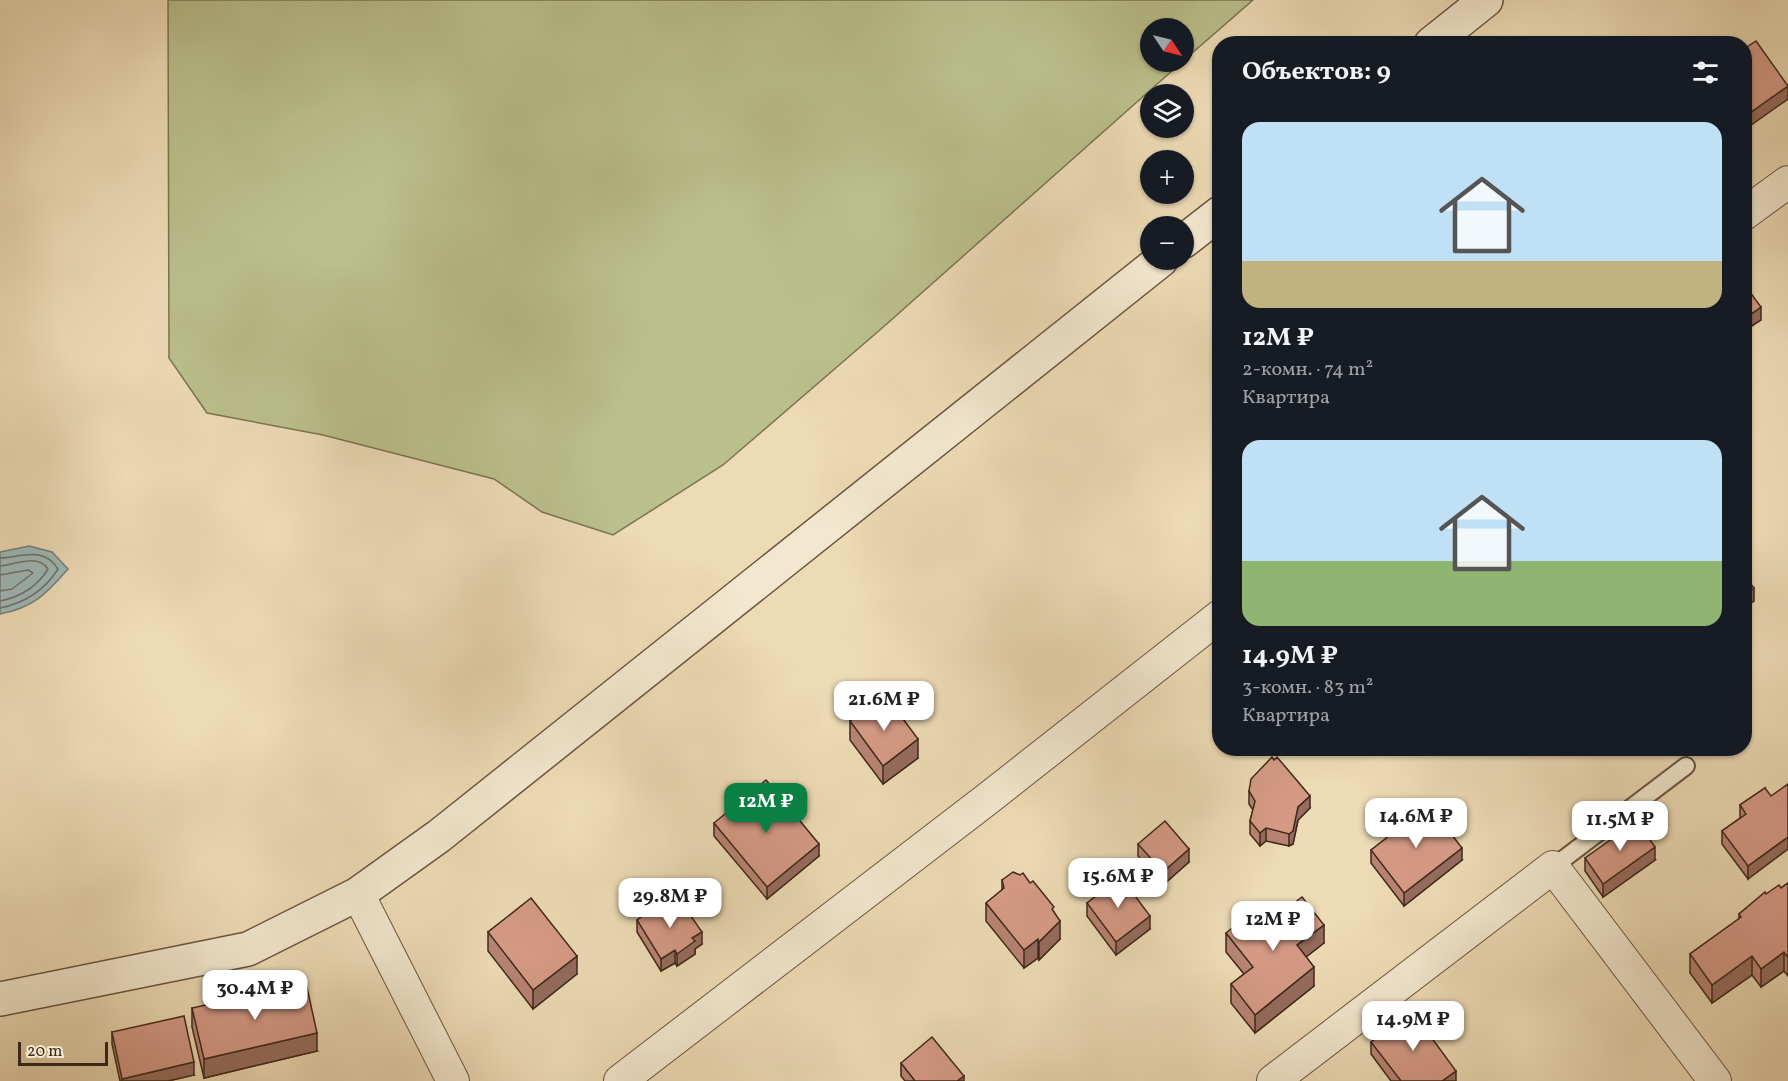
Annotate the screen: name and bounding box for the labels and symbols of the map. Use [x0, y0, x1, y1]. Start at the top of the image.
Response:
north arrow [1140, 18, 1194, 72]
pin: 21.6M ₽ [829, 681, 939, 732]
pin: 12M ₽ [724, 783, 808, 834]
pin: 14.6M ₽ [1361, 798, 1471, 849]
pin: 11.5M ₽ [1565, 801, 1675, 852]
pin: 15.6M ₽ [1063, 858, 1173, 909]
pin: 29.8M ₽ [615, 878, 725, 929]
pin: 12M ₽ [1231, 901, 1315, 952]
pin: 30.4M ₽ [200, 970, 310, 1021]
pin: 14.9M ₽ [1358, 1001, 1468, 1052]
scale bar [18, 1039, 108, 1066]

